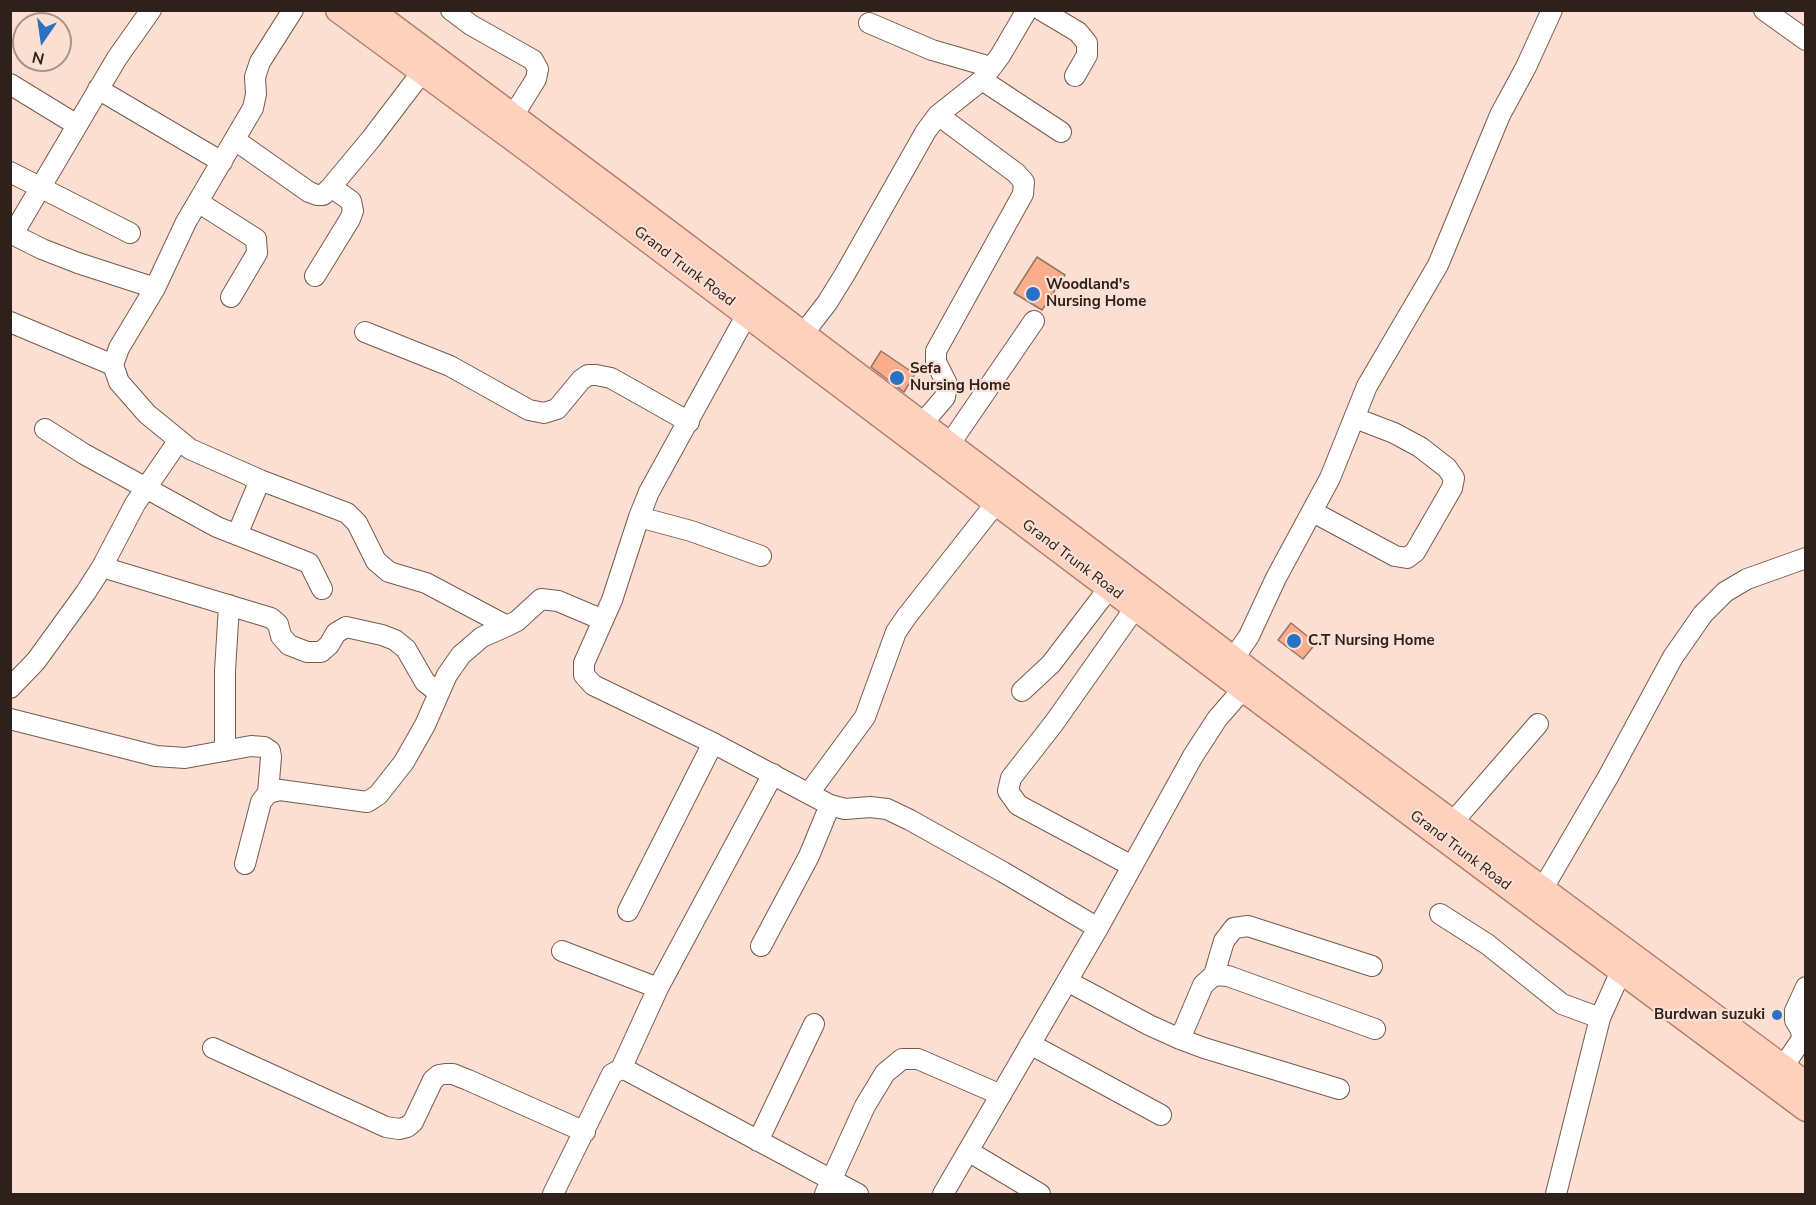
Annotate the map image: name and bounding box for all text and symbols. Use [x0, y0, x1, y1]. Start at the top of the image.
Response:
north arrow [12, 12, 72, 72]
text: N [30, 46, 47, 70]
street label: Grand Trunk Road [630, 223, 738, 311]
place label: Woodland's Nursing Home [1046, 276, 1146, 311]
marker: Woodland's Nursing Home [1024, 285, 1042, 303]
place label: Sefa Nursing Home [910, 360, 1010, 395]
marker: Sefa Nursing Home [888, 369, 906, 387]
street label: Grand Trunk Road [1018, 516, 1126, 604]
marker: C.T Nursing Home [1285, 632, 1303, 650]
place label: C.T Nursing Home [1308, 632, 1435, 650]
street label: Grand Trunk Road [1406, 807, 1514, 895]
place label: Burdwan suzuki [1654, 1006, 1765, 1024]
marker: Burdwan suzuki [1770, 1008, 1784, 1022]

